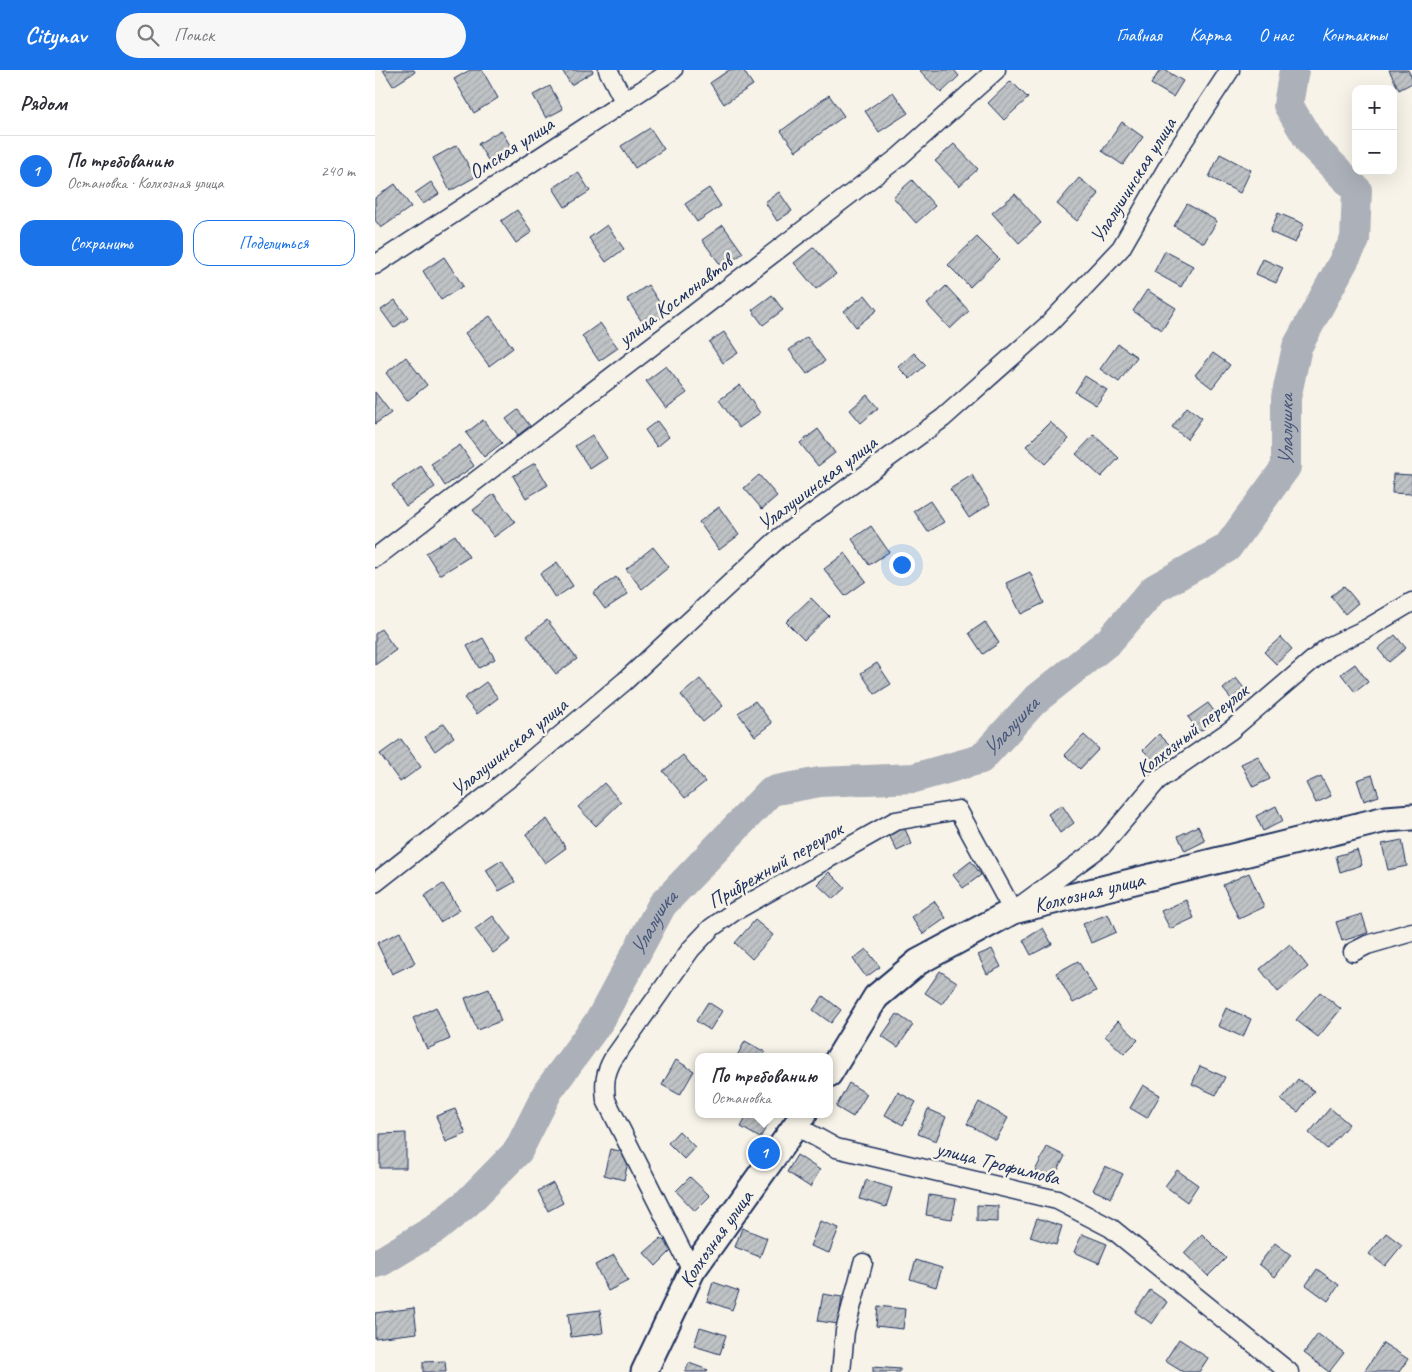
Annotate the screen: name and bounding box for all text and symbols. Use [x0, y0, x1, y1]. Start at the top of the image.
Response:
search box [116, 13, 466, 58]
text: Citynav [25, 20, 86, 50]
icon: search [134, 21, 162, 49]
text: Поиск [174, 23, 214, 47]
text: Главная [1117, 24, 1162, 46]
text: Карта [1190, 24, 1231, 46]
text: О нас [1259, 24, 1294, 46]
text: Контакты [1322, 24, 1387, 46]
map controls [1352, 85, 1397, 175]
button: + [1352, 85, 1397, 130]
text: Рядом [20, 90, 67, 116]
street label: Омская улица [464, 110, 560, 185]
street label: Улалушинская улица [1084, 111, 1183, 247]
button: − [1352, 130, 1397, 175]
text: По требованию [67, 149, 173, 173]
text: 1 [32, 161, 40, 181]
text: 240 m [321, 161, 355, 181]
text: Остановка · Колхозная улица [67, 173, 224, 193]
button: Сохранить [20, 220, 183, 266]
button: Поделиться [193, 220, 355, 266]
street label: улица Космонавтов [611, 246, 740, 353]
water label: Улалушка [1272, 392, 1300, 466]
street label: Улалушинская улица [752, 429, 883, 536]
your location [889, 552, 915, 578]
street label: Колхозный переулок [1130, 676, 1255, 782]
water label: Улалушка [976, 689, 1047, 763]
street label: Улалушинская улица [445, 691, 574, 802]
street label: Прибрежный переулок [703, 815, 849, 914]
street label: Колхозная улица [1031, 866, 1149, 918]
water label: Улалушка [623, 882, 685, 961]
popup [695, 1053, 833, 1118]
text: По требованию [711, 1064, 817, 1088]
text: Остановка [711, 1088, 771, 1108]
pin: 1 [748, 1134, 780, 1172]
street label: улица Трофимова [932, 1135, 1064, 1191]
street label: Колхозная улица [673, 1183, 760, 1291]

